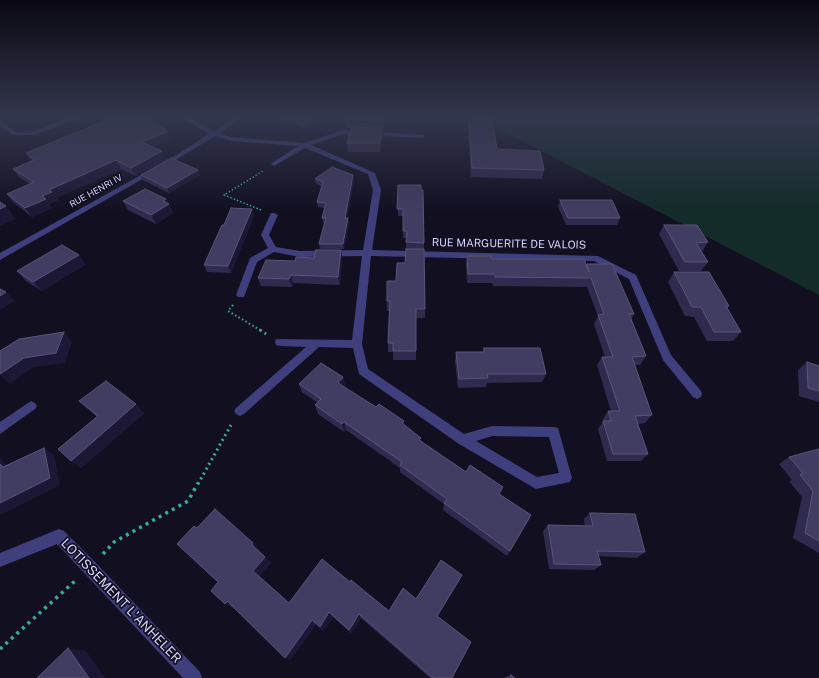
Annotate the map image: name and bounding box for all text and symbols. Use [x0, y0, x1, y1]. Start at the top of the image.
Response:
street label: RUE HENRI IV [68, 172, 124, 210]
street label: RUE MARGUERITE DE VALOIS [432, 236, 586, 252]
street label: LOTISSEMENT L'ANHELER [58, 536, 184, 666]

